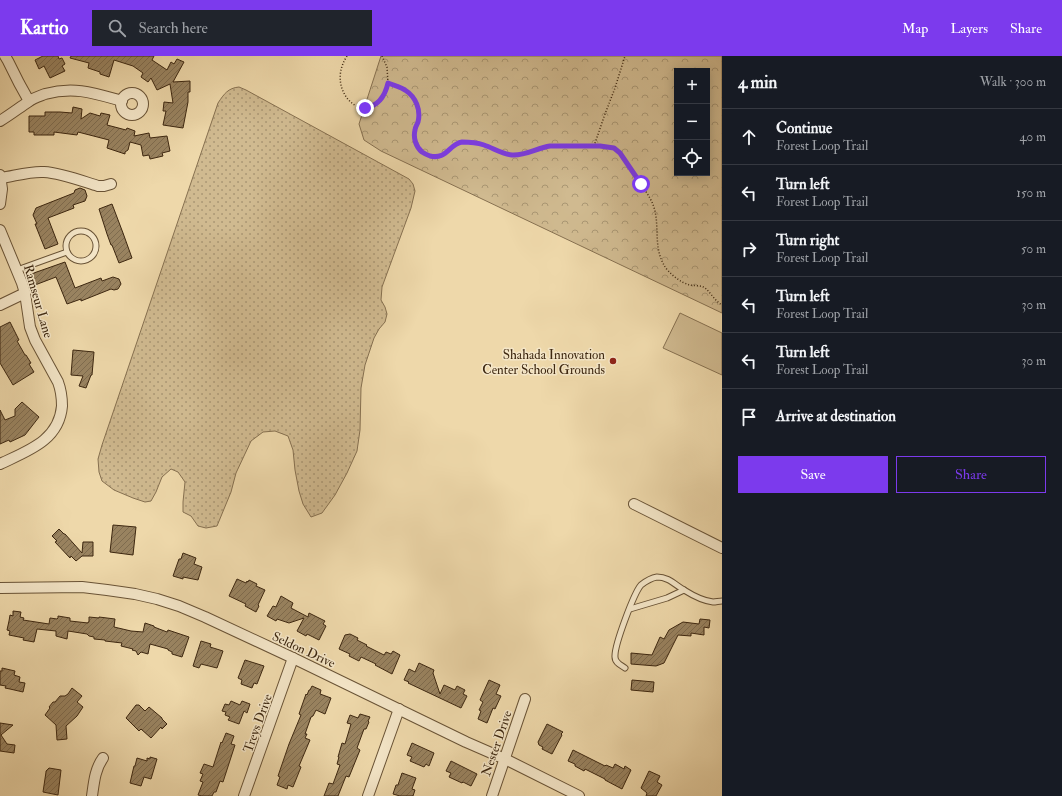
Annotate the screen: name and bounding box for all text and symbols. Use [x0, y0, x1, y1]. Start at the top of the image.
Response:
search box [92, 10, 372, 46]
text: Kartio [20, 16, 68, 40]
icon: search [106, 17, 128, 39]
text: Search here [138, 19, 208, 38]
text: Map [902, 20, 928, 37]
text: Layers [950, 20, 988, 37]
text: Share [1010, 20, 1042, 37]
map controls [674, 68, 710, 176]
button: + [674, 68, 710, 104]
text: 4 min [738, 72, 777, 93]
text: Walk · 300 m [980, 74, 1046, 90]
route end [356, 99, 374, 117]
button: − [674, 104, 710, 140]
text: Continue [776, 119, 832, 138]
icon: ahead [738, 126, 760, 148]
text: 40 m [1020, 129, 1046, 145]
text: Forest Loop Trail [776, 138, 868, 154]
button: locate [674, 140, 710, 176]
route start [632, 175, 650, 193]
text: Turn left [776, 175, 830, 194]
icon: left [738, 182, 760, 204]
text: 150 m [1016, 185, 1046, 201]
text: Forest Loop Trail [776, 194, 868, 210]
text: Turn right [776, 231, 839, 250]
icon: right [738, 238, 760, 260]
text: 50 m [1021, 241, 1046, 257]
text: Forest Loop Trail [776, 250, 868, 266]
street label: Ramseur Lane [20, 263, 56, 340]
text: Turn left [776, 287, 830, 306]
icon: left [738, 294, 760, 316]
text: 30 m [1022, 297, 1046, 313]
text: Forest Loop Trail [776, 306, 868, 322]
text: Turn left [776, 343, 830, 362]
place label: Shahada Innovation Center School Grounds [482, 347, 606, 378]
icon: left [738, 350, 760, 372]
text: 30 m [1022, 353, 1046, 369]
marker: Shahada Innovation Center School Grounds [608, 356, 618, 366]
text: Forest Loop Trail [776, 362, 868, 378]
icon: arrive [738, 406, 760, 428]
text: Arrive at destination [776, 407, 896, 426]
button: Save [738, 456, 888, 493]
button: Share [896, 456, 1046, 493]
street label: Seldon Drive [269, 628, 338, 672]
street label: Treys Drive [240, 691, 277, 755]
street label: Nester Drive [478, 708, 516, 778]

